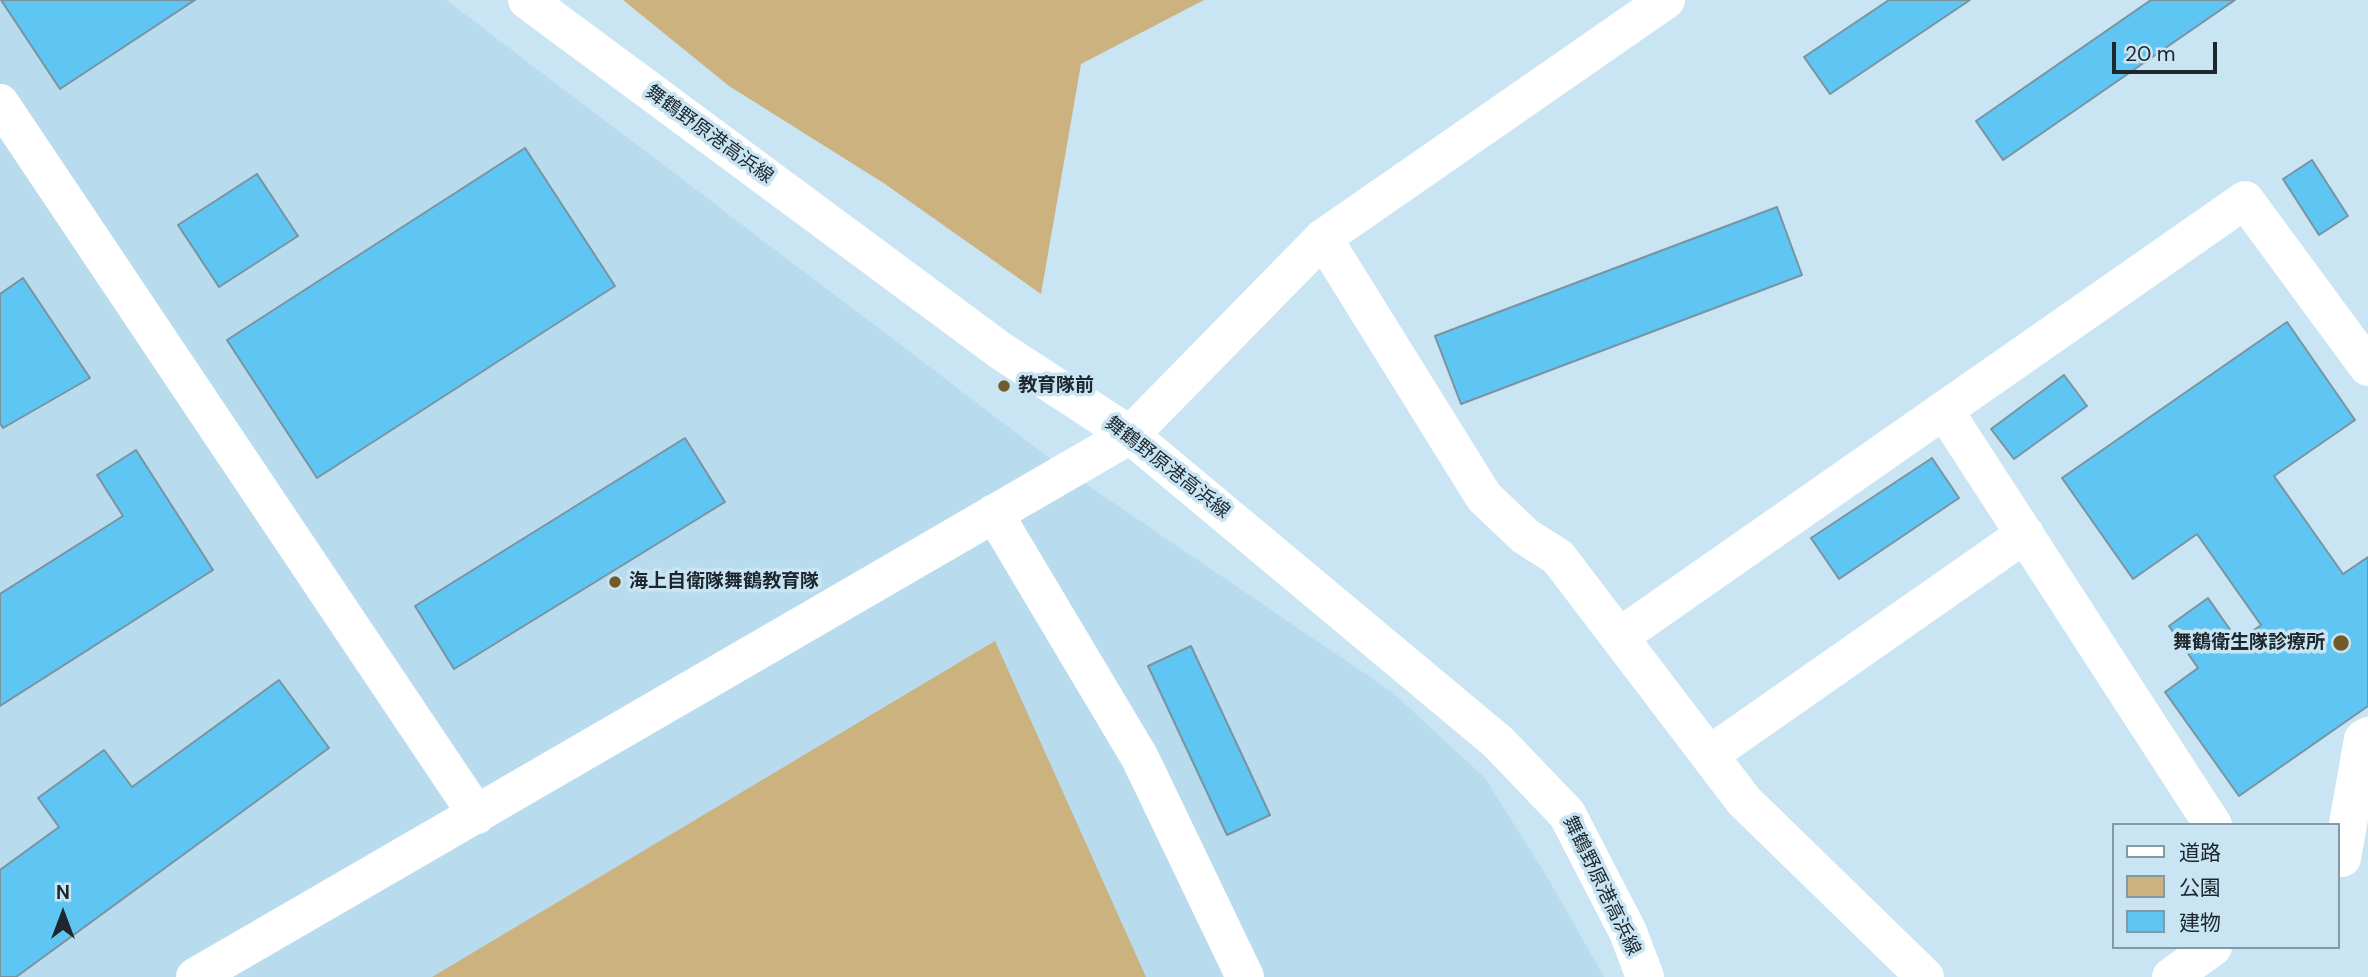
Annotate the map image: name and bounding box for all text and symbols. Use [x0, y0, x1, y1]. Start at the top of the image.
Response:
scale bar [2116, 28, 2221, 72]
text: 20 m [2125, 40, 2176, 68]
street label: 舞鶴野原港高浜線 [641, 81, 777, 189]
place label: 教育隊前 [1018, 375, 1094, 397]
marker: 教育隊前 [996, 378, 1012, 394]
street label: 舞鶴野原港高浜線 [1100, 412, 1234, 524]
place label: 海上自衛隊舞鶴教育隊 [629, 571, 819, 593]
marker: 海上自衛隊舞鶴教育隊 [607, 574, 623, 590]
place label: 舞鶴衛生隊診療所 [2173, 632, 2325, 654]
marker: 舞鶴衛生隊診療所 [2331, 633, 2351, 653]
street label: 舞鶴野原港高浜線 [1557, 813, 1645, 959]
legend [2112, 823, 2340, 949]
text: 道路 [2179, 839, 2221, 867]
text: 公園 [2179, 874, 2221, 902]
north arrow [28, 879, 98, 949]
text: N [56, 880, 70, 905]
text: 建物 [2179, 909, 2221, 937]

